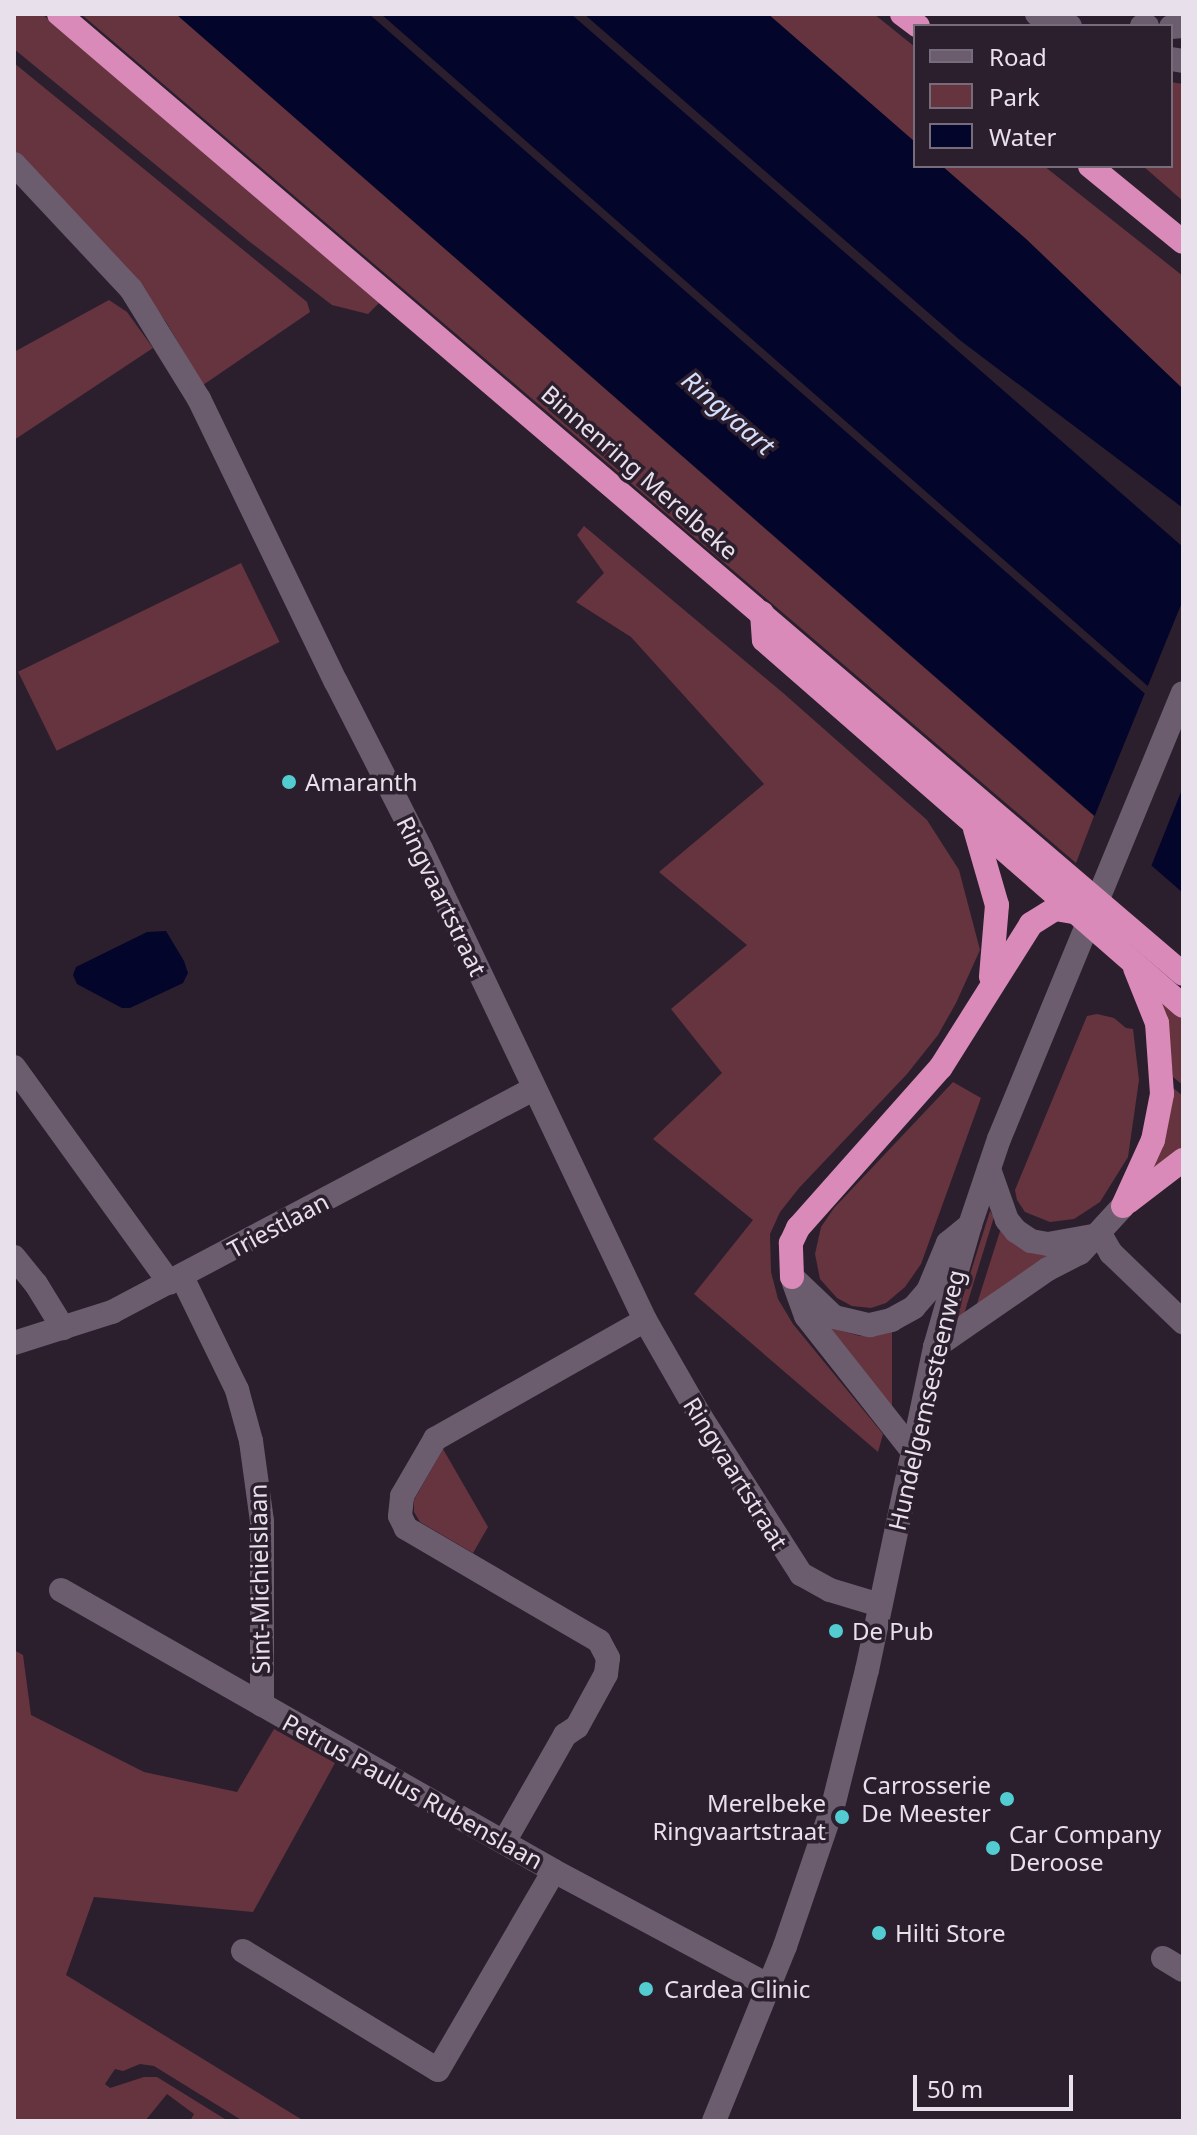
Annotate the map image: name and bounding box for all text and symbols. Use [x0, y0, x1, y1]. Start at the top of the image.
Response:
legend [913, 24, 1173, 168]
text: Road [989, 40, 1047, 73]
text: Park [989, 80, 1040, 113]
text: Water [989, 120, 1056, 153]
water label: Ringvaart [675, 364, 781, 462]
street label: Binnenring Merelbeke [536, 379, 744, 565]
place label: Amaranth [305, 768, 417, 796]
marker: Amaranth [280, 773, 298, 791]
street label: Ringvaartstraat [391, 812, 493, 980]
street label: Triestlaan [223, 1186, 333, 1264]
street label: Hundelgemsesteenweg [882, 1267, 970, 1533]
street label: Ringvaartstraat [678, 1392, 794, 1554]
street label: Sint-Michielslaan [243, 1484, 275, 1674]
place label: De Pub [852, 1617, 933, 1645]
marker: De Pub [827, 1622, 845, 1640]
street label: Petrus Paulus Rubenslaan [278, 1707, 548, 1875]
place label: Carrosserie De Meester [861, 1771, 991, 1827]
place label: Merelbeke Ringvaartstraat [652, 1789, 826, 1845]
marker: Carrosserie De Meester [998, 1790, 1016, 1808]
marker: Merelbeke Ringvaartstraat [833, 1808, 851, 1826]
place label: Car Company Deroose [1009, 1820, 1161, 1876]
marker: Car Company Deroose [984, 1839, 1002, 1857]
place label: Hilti Store [895, 1919, 1006, 1947]
marker: Hilti Store [870, 1924, 888, 1942]
place label: Cardea Clinic [664, 1975, 810, 2003]
marker: Cardea Clinic [635, 1978, 657, 2000]
scale bar [917, 2059, 1077, 2109]
text: 50 m [927, 2072, 983, 2105]

